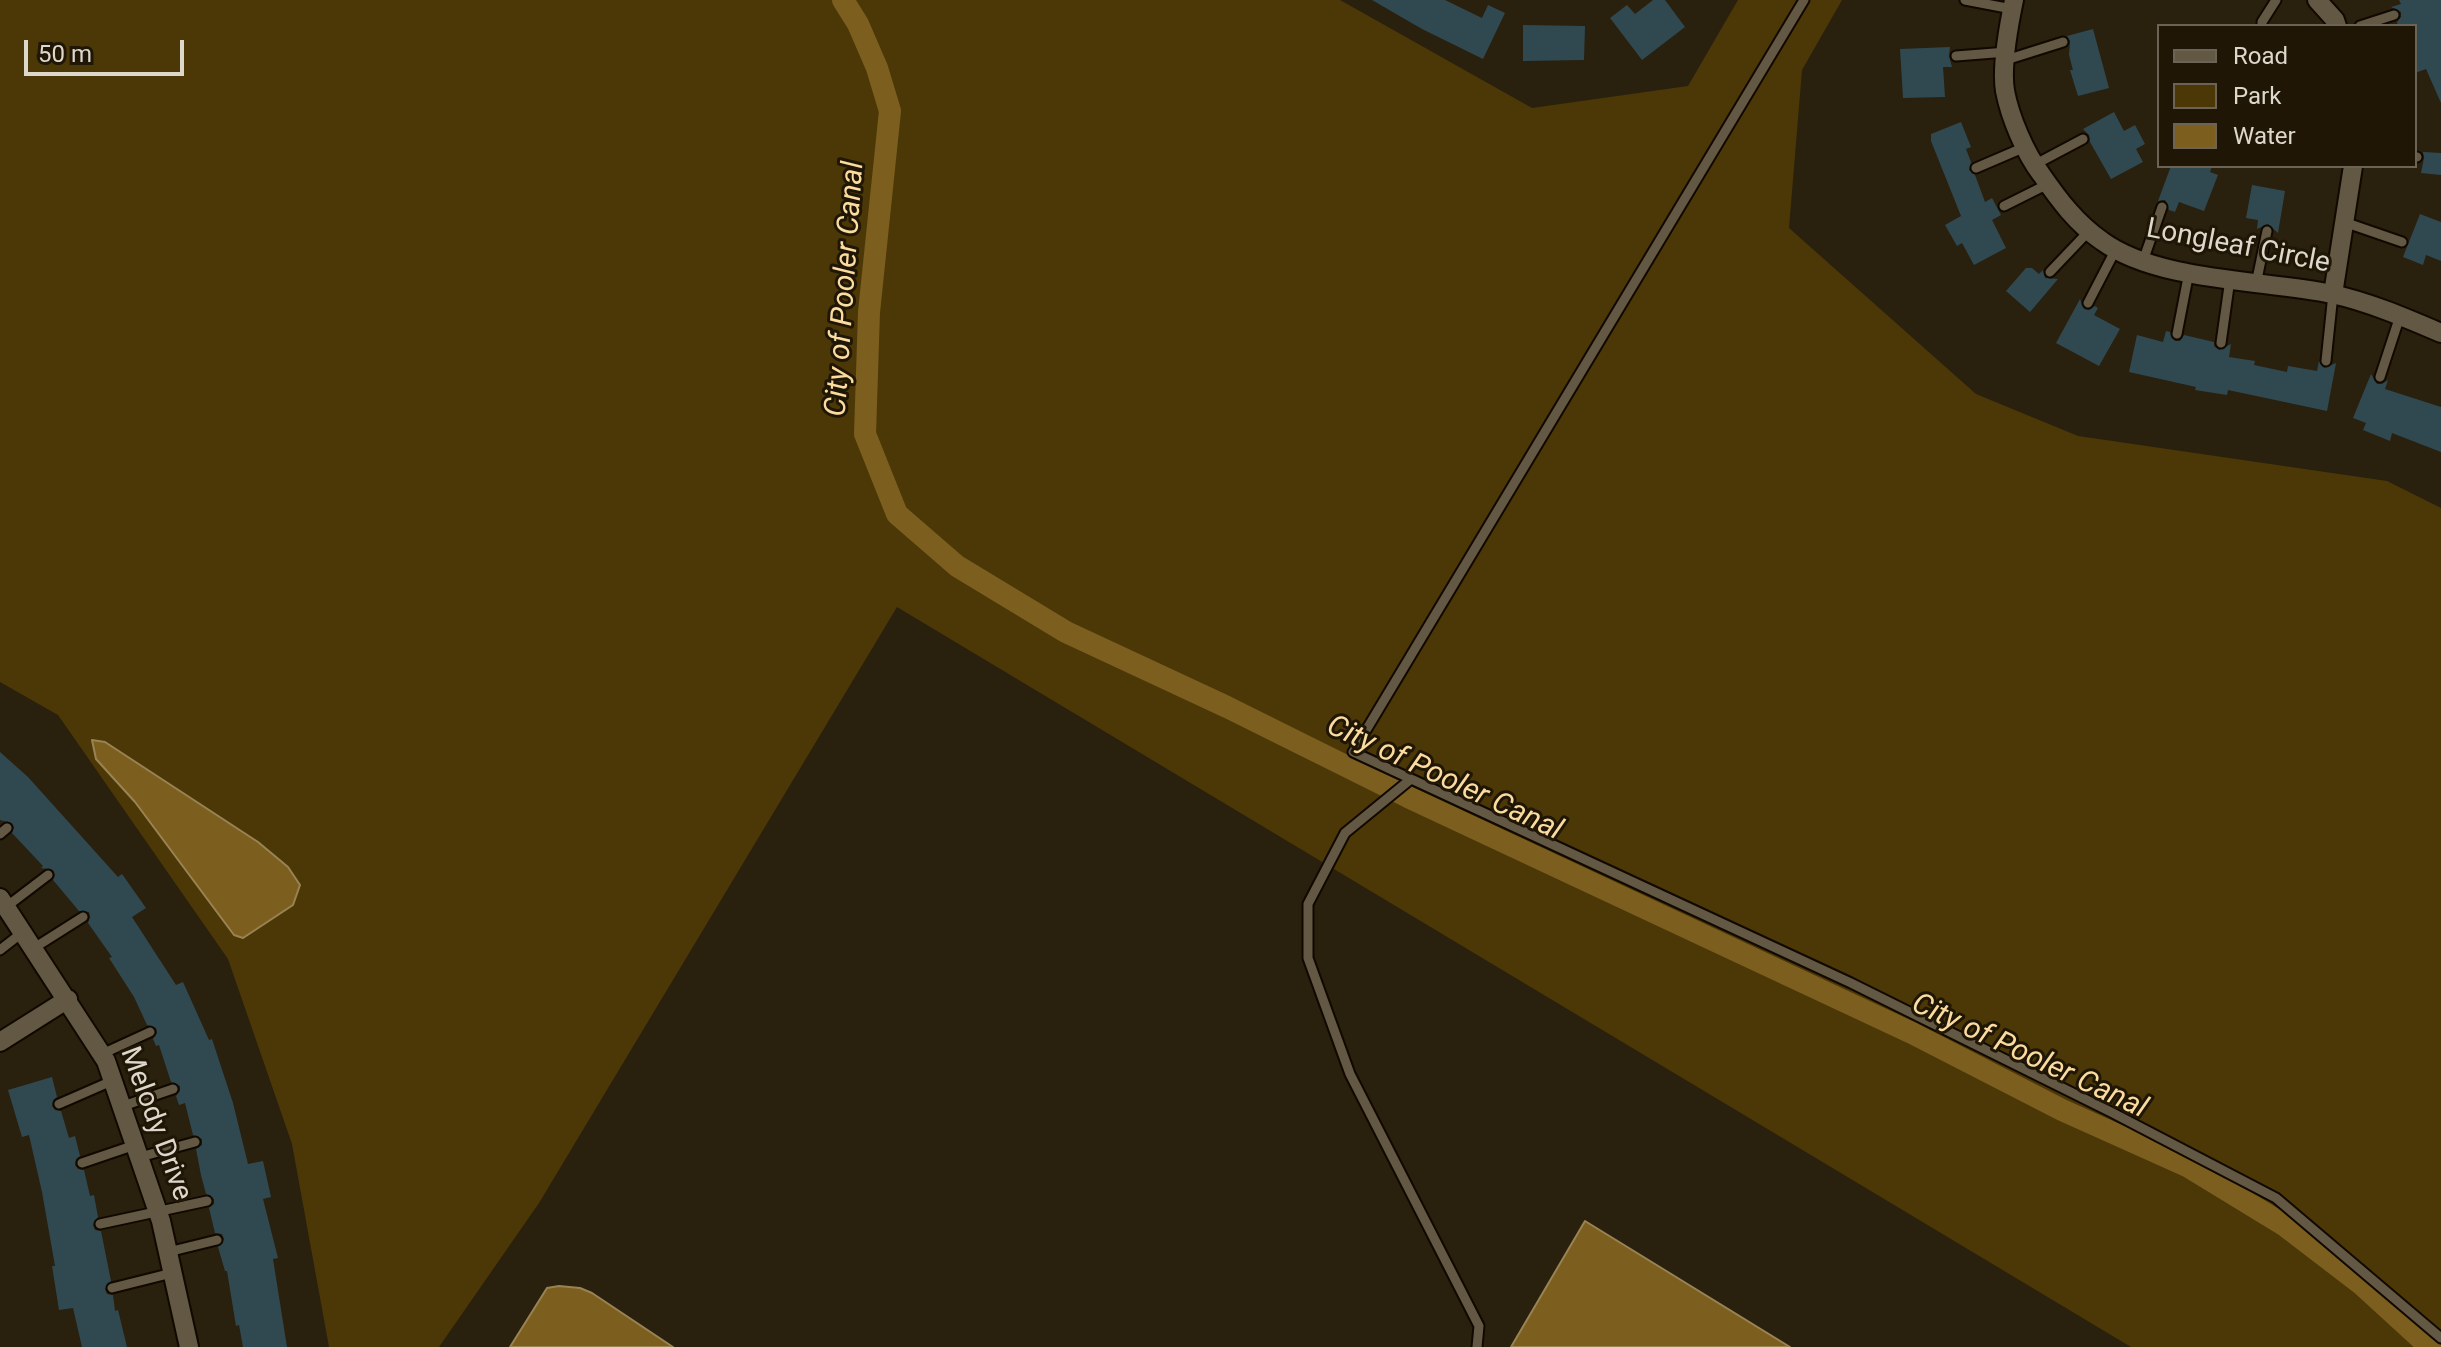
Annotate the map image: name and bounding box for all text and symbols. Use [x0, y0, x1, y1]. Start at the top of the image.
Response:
scale bar [28, 24, 188, 74]
legend [2157, 24, 2417, 168]
text: 50 m [38, 40, 92, 68]
text: Road [2233, 42, 2288, 70]
text: Park [2233, 82, 2281, 110]
text: Water [2233, 122, 2296, 150]
water label: City of Pooler Canal [819, 160, 873, 418]
street label: Longleaf Circle [2143, 213, 2333, 281]
water label: City of Pooler Canal [1321, 709, 1567, 849]
water label: City of Pooler Canal [1906, 987, 2152, 1127]
street label: Melody Drive [112, 1043, 198, 1205]

